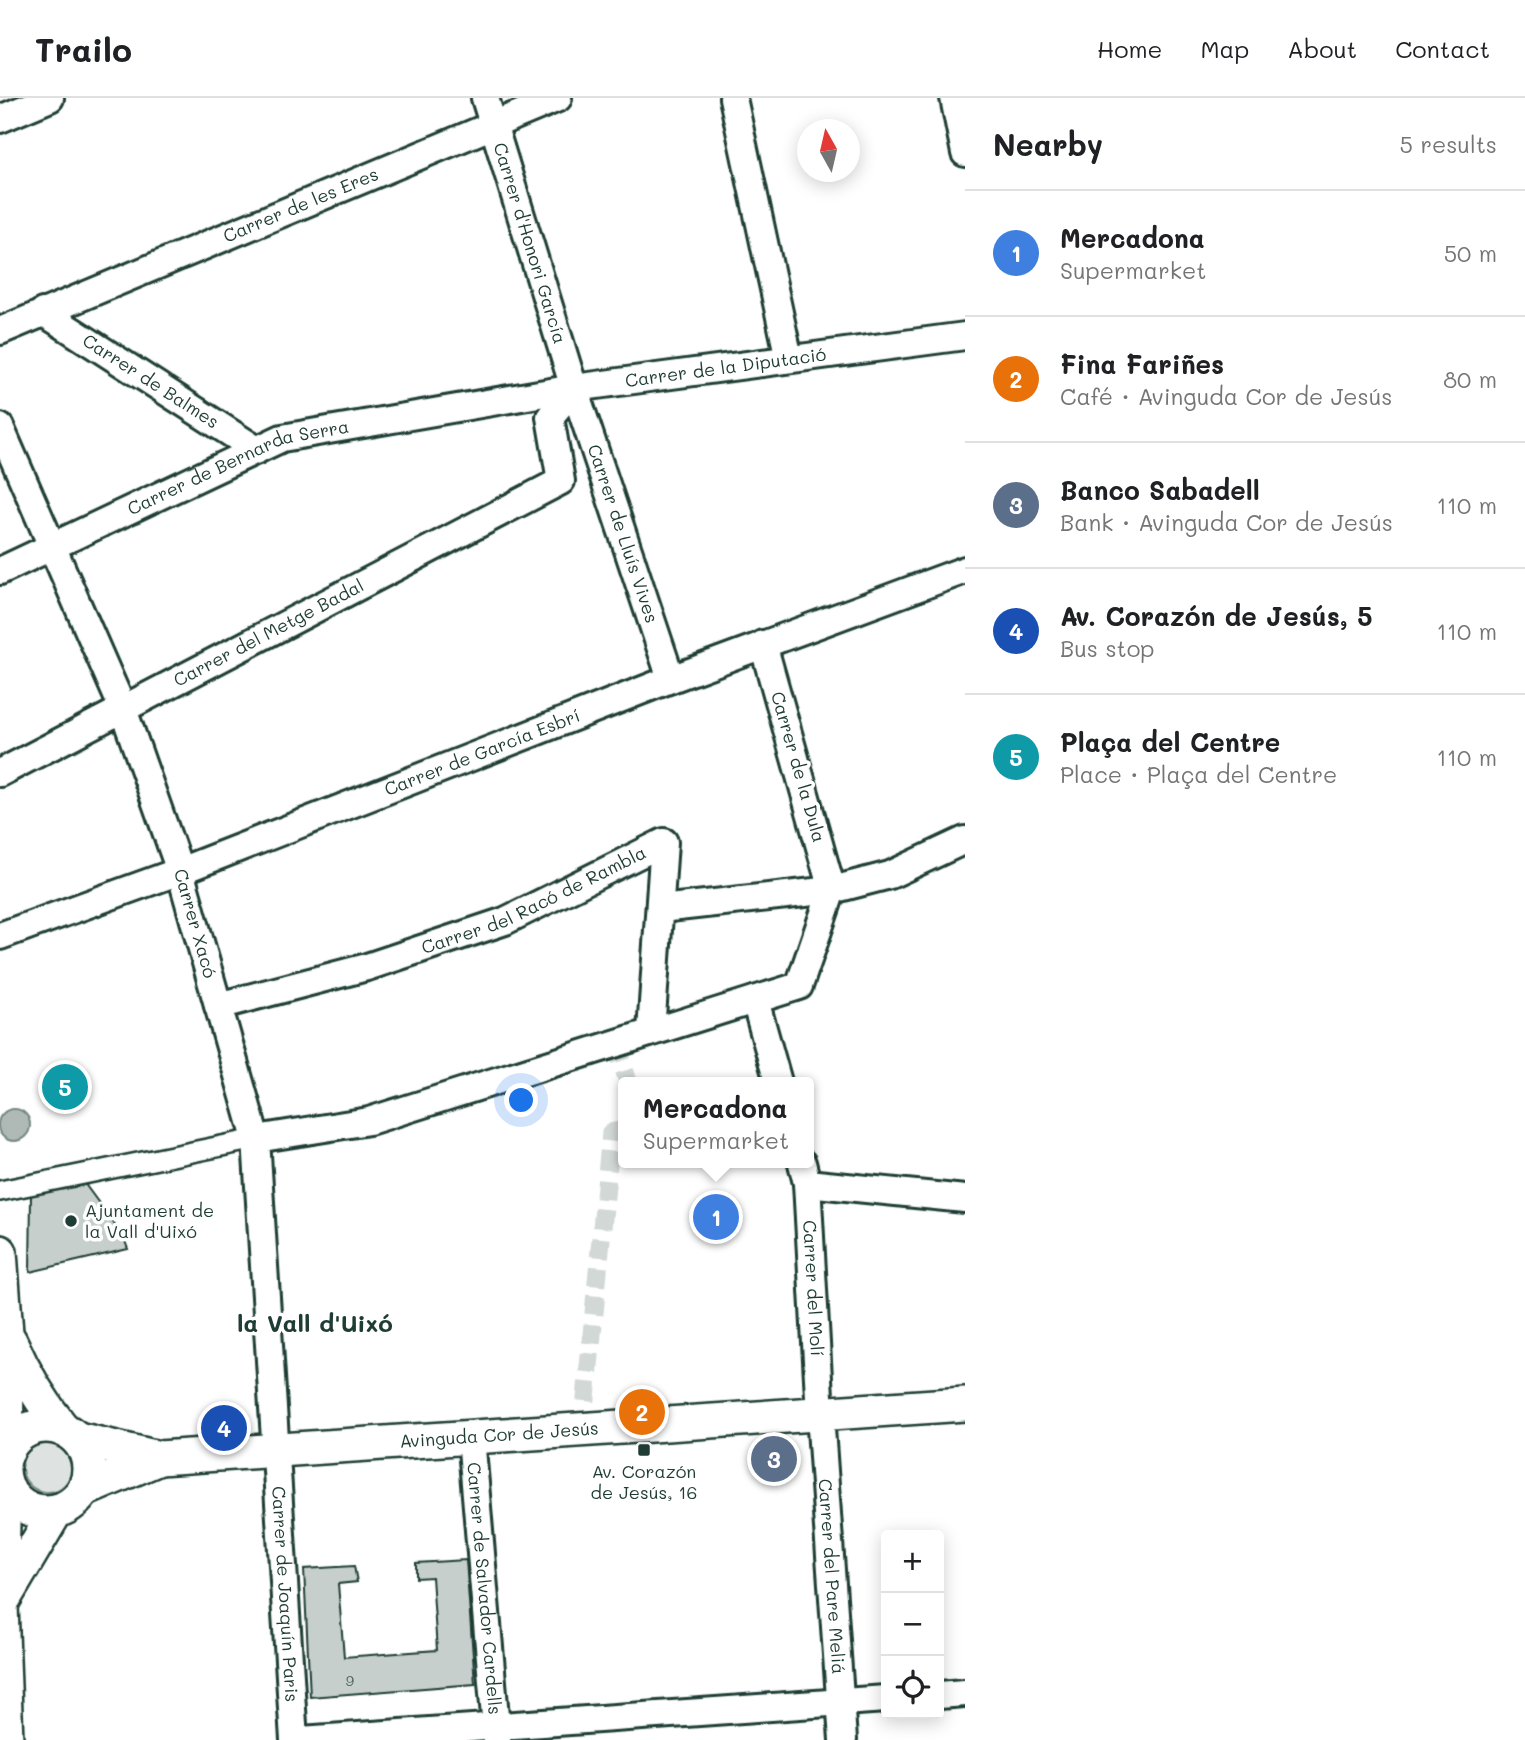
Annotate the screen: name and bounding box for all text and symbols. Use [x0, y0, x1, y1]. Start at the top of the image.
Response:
text: Trailo [35, 27, 132, 70]
text: Home [1097, 33, 1162, 64]
text: Map [1200, 33, 1249, 64]
text: About [1287, 33, 1357, 64]
text: Contact [1395, 33, 1490, 64]
north arrow [797, 119, 860, 182]
text: Nearby [993, 124, 1103, 164]
text: 5 results [1400, 129, 1497, 159]
street label: Carrer d'Honori García [488, 140, 573, 347]
street label: Carrer de les Eres [219, 161, 382, 248]
text: Mercadona [1060, 221, 1205, 255]
text: 1 [1011, 238, 1021, 268]
text: 50 m [1444, 238, 1497, 268]
text: Supermarket [1060, 255, 1206, 285]
street label: Carrer de Balmes [78, 328, 224, 433]
street label: Carrer de la Diputació [623, 342, 828, 392]
text: Fina Fariñes [1060, 347, 1224, 381]
text: 2 [1010, 364, 1022, 394]
text: 80 m [1443, 364, 1497, 394]
text: Café · Avinguda Cor de Jesús [1060, 381, 1392, 411]
street label: Carrer de Bernarda Serra [123, 414, 351, 520]
street label: Carrer de Lluís Vives [583, 441, 664, 626]
text: Banco Sabadell [1060, 473, 1260, 507]
text: 3 [1009, 490, 1023, 520]
text: 110 m [1437, 490, 1497, 520]
text: Bank · Avinguda Cor de Jesús [1060, 507, 1393, 537]
street label: Carrer del Metge Badal [169, 573, 368, 692]
text: Av. Corazón de Jesús, 5 [1060, 599, 1372, 633]
text: 4 [1009, 616, 1023, 646]
text: 110 m [1437, 616, 1497, 646]
text: Bus stop [1060, 633, 1155, 663]
street label: Carrer de la Dula [766, 689, 832, 845]
street label: Carrer de García Esbrí [380, 703, 583, 801]
text: Plaça del Centre [1060, 725, 1280, 759]
text: 5 [1009, 742, 1023, 772]
text: 110 m [1437, 742, 1497, 772]
text: Place · Plaça del Centre [1060, 759, 1337, 789]
street label: Carrer del Racó de Rambla [418, 840, 650, 959]
street label: Carrer Xacó [169, 866, 223, 981]
pin: 5 [42, 1061, 88, 1113]
popup [618, 1077, 814, 1168]
your location [504, 1083, 538, 1117]
text: Mercadona [643, 1091, 788, 1125]
text: Supermarket [643, 1125, 789, 1155]
pin: 1 [693, 1191, 739, 1243]
place label: Ajuntament de la Vall d'Uixó [85, 1198, 214, 1243]
marker: Ajuntament de la Vall d'Uixó [63, 1213, 79, 1229]
street label: Carrer del Molí [798, 1219, 830, 1357]
district label: la Vall d'Uixó [237, 1307, 393, 1338]
pin: 2 [619, 1386, 665, 1438]
pin: 4 [201, 1402, 247, 1454]
street label: Avinguda Cor de Jesús [399, 1416, 599, 1453]
pin: 3 [751, 1433, 797, 1485]
marker: Av. Corazón de Jesús, 16 [636, 1442, 652, 1458]
place label: Av. Corazón de Jesús, 16 [591, 1459, 697, 1504]
street label: Carrer de Salvador Cardells [462, 1461, 508, 1716]
street label: Carrer del Pare Meliá [814, 1478, 851, 1675]
street label: Carrer de Joaquín Paris [267, 1485, 305, 1703]
map controls [881, 1530, 944, 1719]
button: + [881, 1530, 944, 1593]
button: − [881, 1593, 944, 1656]
button: locate [881, 1656, 944, 1719]
house number: 9 [346, 1671, 354, 1690]

